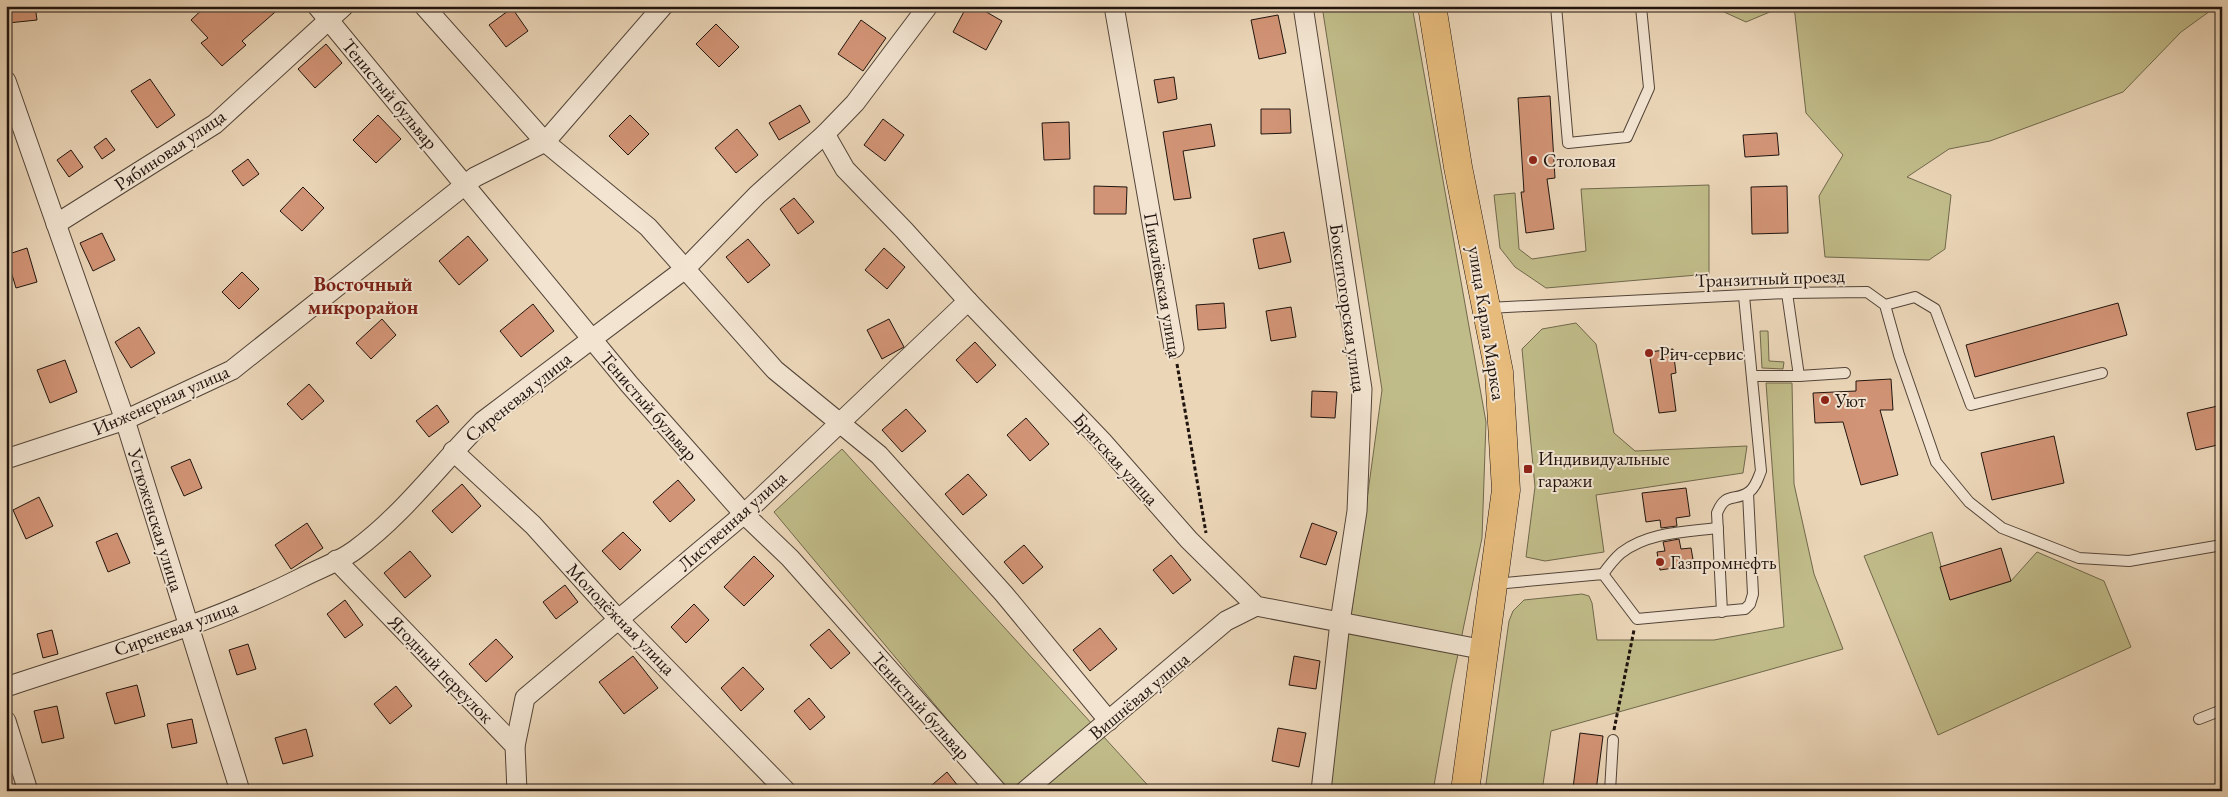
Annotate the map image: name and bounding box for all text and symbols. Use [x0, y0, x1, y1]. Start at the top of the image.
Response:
street label: Тенистый бульвар [336, 33, 444, 155]
street label: Рябиновая улица [109, 103, 231, 196]
place label: Столовая [1543, 148, 1616, 173]
marker: Столовая [1527, 154, 1539, 166]
street label: Пикалёвская улица [1138, 210, 1188, 360]
street label: Бокситогорская улица [1324, 222, 1372, 395]
street label: улица Карла Маркса [1462, 244, 1512, 402]
street label: Транзитный проезд [1695, 263, 1846, 293]
district label: Восточный микрорайон [308, 271, 419, 320]
place label: Рич-сервис [1659, 341, 1744, 366]
street label: Сиреневая улица [459, 346, 577, 448]
street label: Тенистый бульвар [594, 346, 704, 466]
marker: Рич-сервис [1643, 347, 1655, 359]
street label: Инженерная улица [89, 359, 234, 441]
place label: Уют [1834, 388, 1866, 413]
marker: Уют [1819, 394, 1831, 406]
street label: Братская улица [1068, 407, 1165, 511]
street label: Устюженская улица [122, 444, 190, 595]
place label: Индивидуальные гаражи [1538, 446, 1670, 493]
marker: Индивидуальные гаражи [1522, 463, 1534, 475]
street label: Лиственная улица [672, 465, 792, 577]
place label: Газпромнефть [1670, 550, 1777, 575]
marker: Газпромнефть [1654, 556, 1666, 568]
street label: Молодёжная улица [561, 557, 681, 681]
street label: Сиреневая улица [110, 594, 242, 662]
street label: Ягодный переулок [382, 608, 499, 729]
street label: Вишнёвая улица [1083, 646, 1195, 745]
street label: Тенистый бульвар [866, 647, 976, 766]

